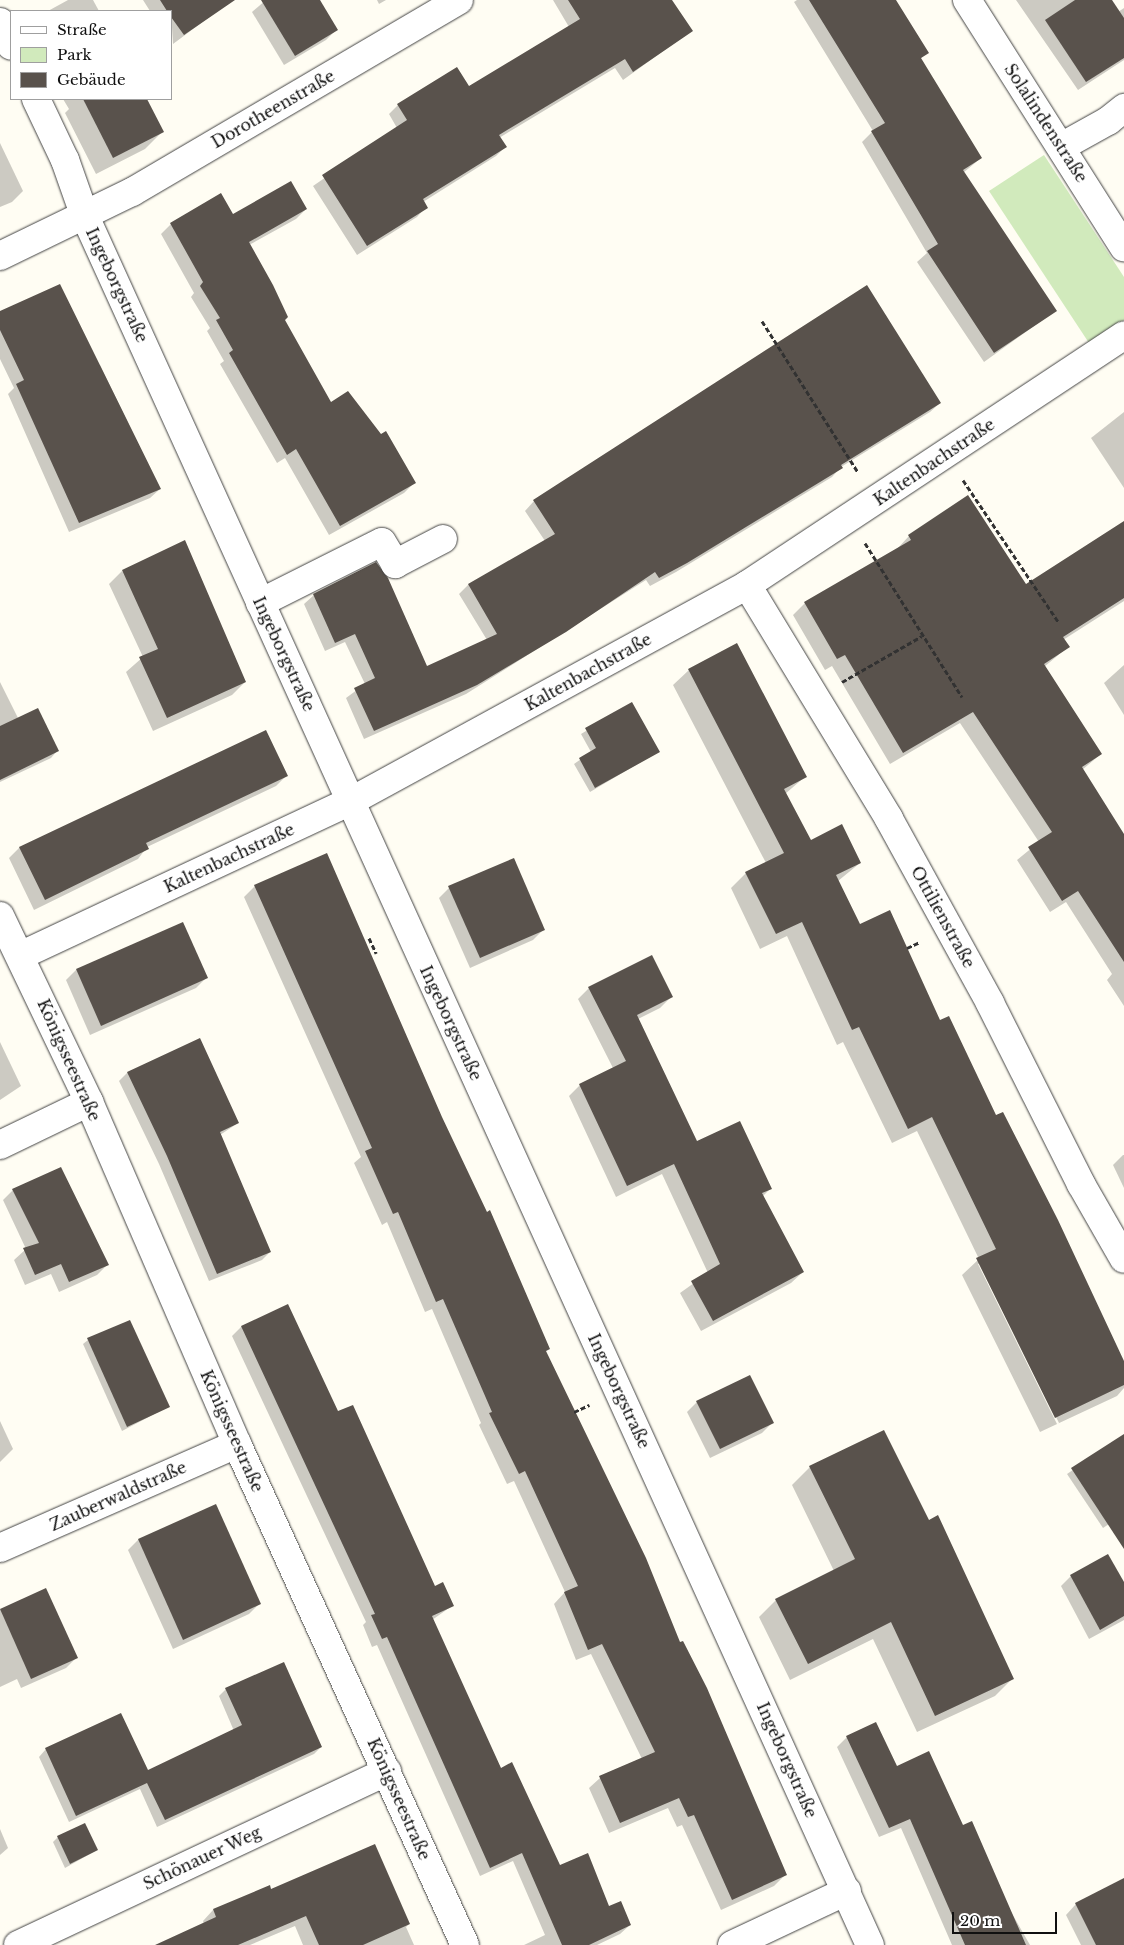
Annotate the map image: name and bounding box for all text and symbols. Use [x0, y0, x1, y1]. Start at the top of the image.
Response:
legend [10, 10, 172, 100]
text: Straße [57, 20, 107, 39]
text: Park [57, 45, 92, 64]
street label: Solalindenstraße [1001, 60, 1091, 186]
street label: Dorotheenstraße [208, 66, 338, 152]
text: Gebäude [57, 70, 126, 89]
street label: Ingeborgstraße [82, 225, 152, 345]
street label: Kaltenbachstraße [870, 414, 998, 510]
street label: Ingeborgstraße [249, 594, 319, 714]
street label: Kaltenbachstraße [521, 629, 655, 715]
street label: Kaltenbachstraße [161, 819, 297, 897]
street label: Ottilienstraße [907, 863, 979, 971]
street label: Ingeborgstraße [416, 963, 486, 1083]
street label: Königsseestraße [34, 996, 104, 1124]
street label: Ingeborgstraße [584, 1331, 654, 1451]
street label: Königsseestraße [197, 1367, 267, 1495]
street label: Zauberwaldstraße [47, 1457, 189, 1535]
street label: Ingeborgstraße [753, 1699, 821, 1821]
street label: Königsseestraße [364, 1735, 434, 1863]
street label: Schönauer Weg [140, 1822, 264, 1894]
scale bar [954, 1902, 1059, 1934]
text: 20 m [960, 1911, 1000, 1930]

